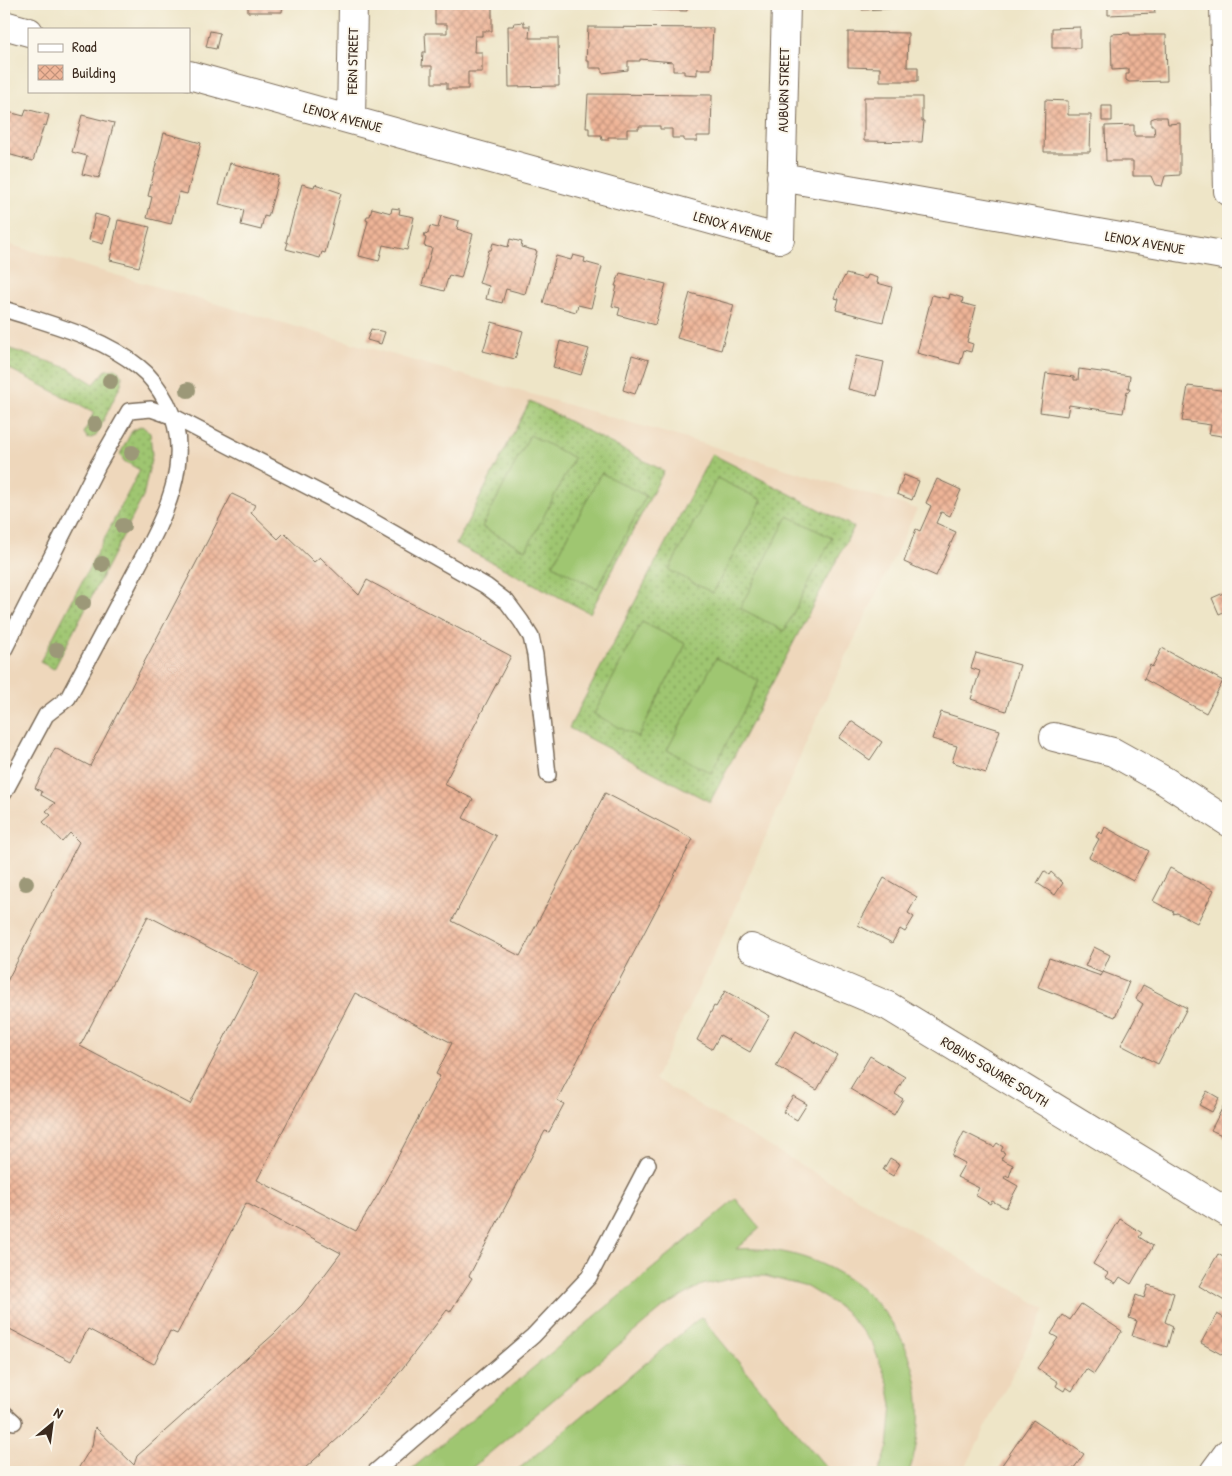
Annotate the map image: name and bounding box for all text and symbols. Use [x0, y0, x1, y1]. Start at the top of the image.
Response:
street label: FERN STREET [342, 27, 362, 96]
legend [28, 28, 190, 92]
text: Road [72, 36, 97, 57]
street label: AUBURN STREET [773, 47, 793, 132]
text: Building [72, 62, 116, 83]
street label: LENOX AVENUE [302, 97, 384, 137]
street label: LENOX AVENUE [692, 206, 774, 246]
street label: LENOX AVENUE [1104, 226, 1186, 258]
street label: ROBINS SQUARE SOUTH [938, 1031, 1053, 1111]
north arrow [28, 1398, 78, 1448]
text: N [51, 1402, 67, 1423]

